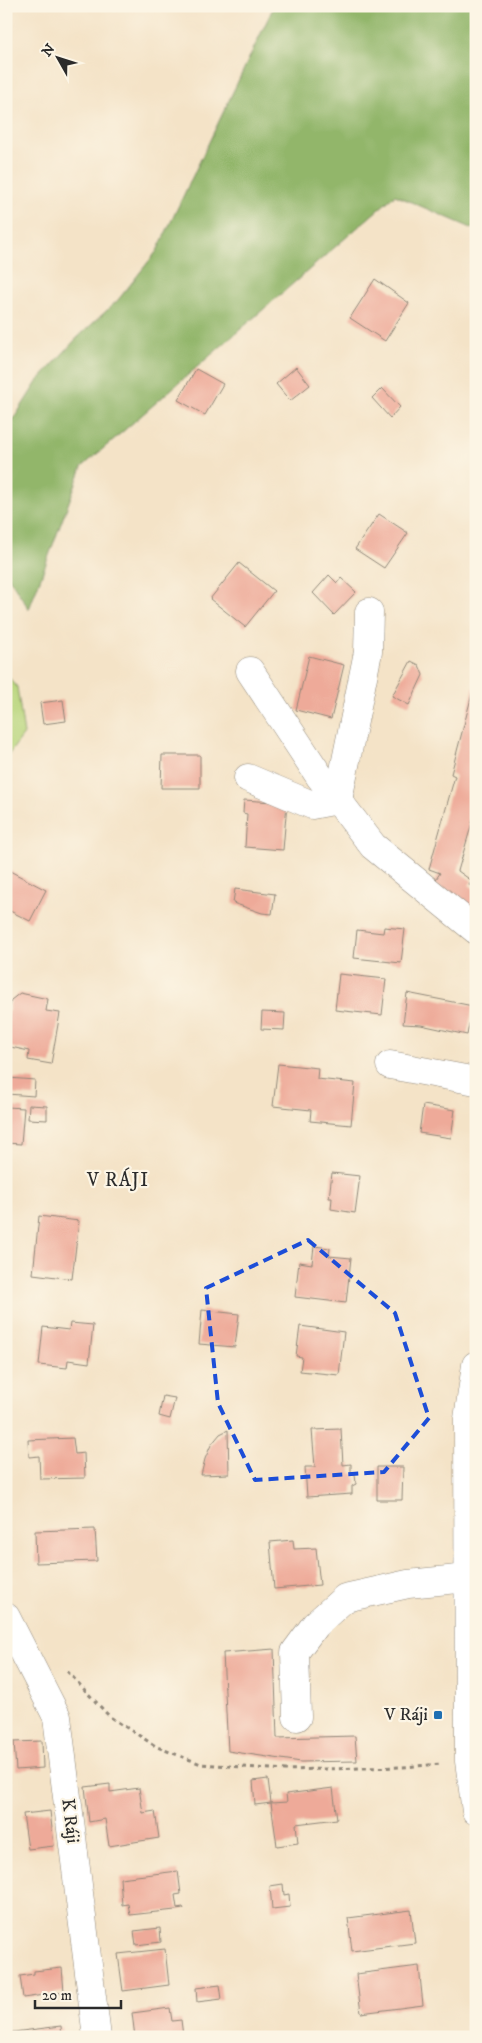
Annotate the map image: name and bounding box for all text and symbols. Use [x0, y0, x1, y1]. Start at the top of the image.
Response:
north arrow [32, 32, 82, 82]
text: N [38, 40, 60, 61]
district label: V RÁJI [86, 1167, 149, 1192]
place label: V Ráji [383, 1704, 428, 1726]
marker: V Ráji [432, 1709, 444, 1721]
street label: K Ráji [56, 1797, 84, 1845]
scale bar [35, 1978, 121, 2010]
text: 20 m [42, 1986, 72, 2005]

